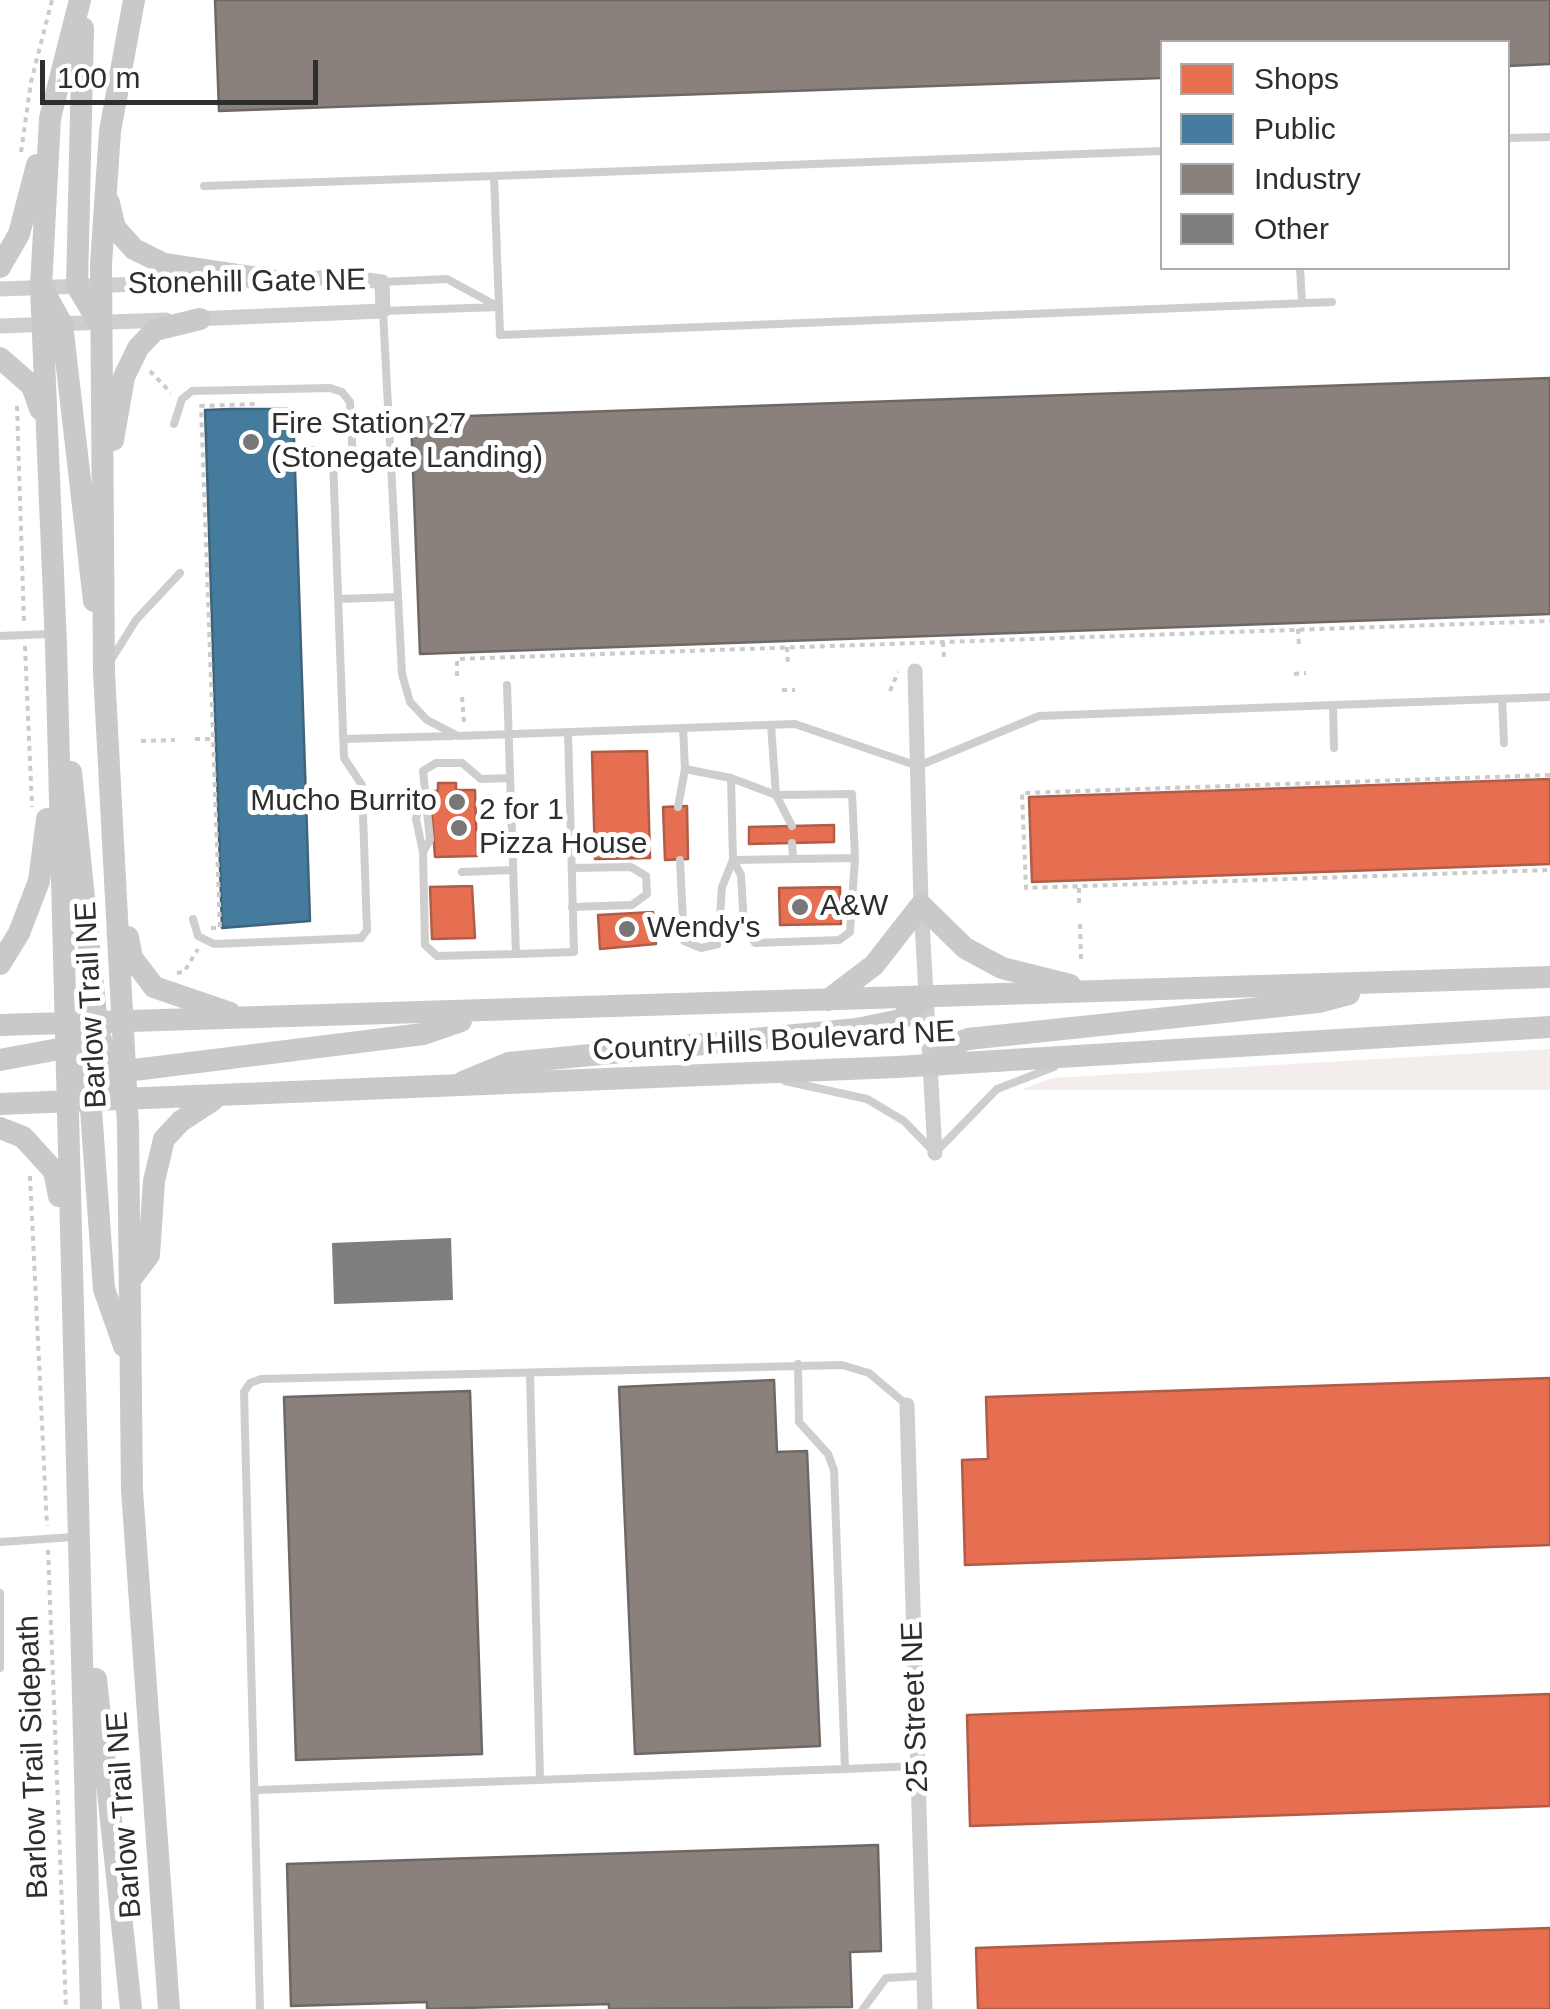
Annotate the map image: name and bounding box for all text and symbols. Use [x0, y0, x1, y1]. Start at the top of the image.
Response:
scale bar [45, 40, 322, 102]
legend [1160, 40, 1510, 270]
text: 100 m [57, 61, 140, 94]
text: Shops [1254, 62, 1339, 95]
text: Public [1254, 112, 1336, 145]
text: Industry [1254, 162, 1361, 195]
text: Other [1254, 212, 1329, 245]
street label: Stonehill Gate NE [127, 263, 367, 303]
place label: Fire Station 27 (Stonegate Landing) [271, 407, 543, 478]
marker: Fire Station 27 (Stonegate Landing) [240, 431, 262, 453]
place label: Mucho Burrito [250, 784, 437, 820]
marker: Mucho Burrito [446, 791, 468, 813]
place label: 2 for 1 Pizza House [479, 793, 647, 864]
marker: 2 for 1 Pizza House [448, 817, 470, 839]
place label: A&W [820, 889, 888, 925]
marker: A&W [789, 896, 811, 918]
street label: Barlow Trail NE [69, 901, 115, 1109]
place label: Wendy's [647, 911, 761, 947]
marker: Wendy's [616, 918, 638, 940]
street label: Country Hills Boulevard NE [592, 1015, 956, 1069]
street label: Barlow Trail Sidepath [11, 1614, 57, 1900]
street label: 25 Street NE [895, 1621, 937, 1793]
street label: Barlow Trail NE [100, 1710, 150, 1920]

